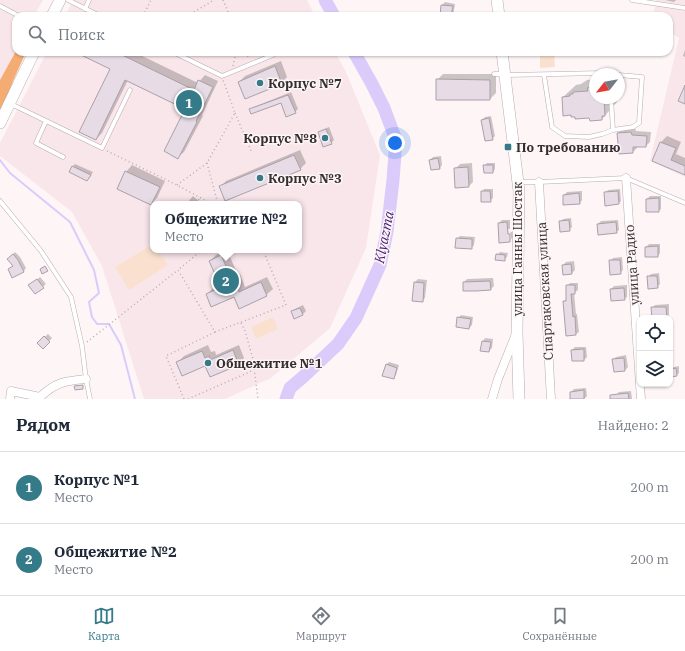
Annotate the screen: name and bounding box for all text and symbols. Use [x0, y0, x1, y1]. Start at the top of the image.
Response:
search box [12, 12, 673, 56]
icon: search [26, 23, 48, 45]
text: Поиск [58, 25, 105, 44]
north arrow [589, 68, 625, 104]
place label: Корпус №7 [268, 75, 342, 92]
marker: Корпус №7 [255, 78, 265, 88]
pin: 1 [176, 88, 202, 118]
place label: Корпус №8 [243, 130, 317, 147]
marker: Корпус №8 [320, 133, 330, 143]
your location [385, 133, 405, 153]
place label: По требованию [516, 139, 620, 156]
marker: По требованию [503, 142, 513, 152]
place label: Корпус №3 [268, 170, 342, 187]
marker: Корпус №3 [255, 173, 265, 183]
street label: улица Ганны Шостак [509, 181, 526, 316]
popup [150, 201, 302, 253]
text: Общежитие №2 [165, 209, 287, 228]
water label: Klyazma [370, 209, 398, 266]
street label: Спартаковская улица [533, 221, 557, 361]
street label: улица Радио [621, 224, 643, 306]
text: Место [165, 228, 204, 245]
pin: 2 [213, 266, 239, 296]
map controls [637, 315, 673, 387]
button: locate [637, 315, 673, 351]
button: layers [637, 351, 673, 387]
place label: Общежитие №1 [216, 355, 323, 372]
marker: Общежитие №1 [203, 358, 213, 368]
text: Рядом [16, 414, 71, 436]
text: Найдено: 2 [598, 417, 669, 434]
text: Корпус №1 [54, 470, 139, 489]
text: 1 [25, 479, 33, 496]
text: 200 m [630, 479, 669, 496]
text: Место [54, 489, 93, 506]
text: Общежитие №2 [54, 542, 177, 561]
text: 2 [25, 551, 33, 568]
text: 200 m [630, 551, 669, 568]
text: Место [54, 561, 93, 578]
tab: Карта [88, 605, 120, 643]
tab: Маршрут [296, 605, 346, 643]
tab: Сохранённые [522, 605, 597, 643]

